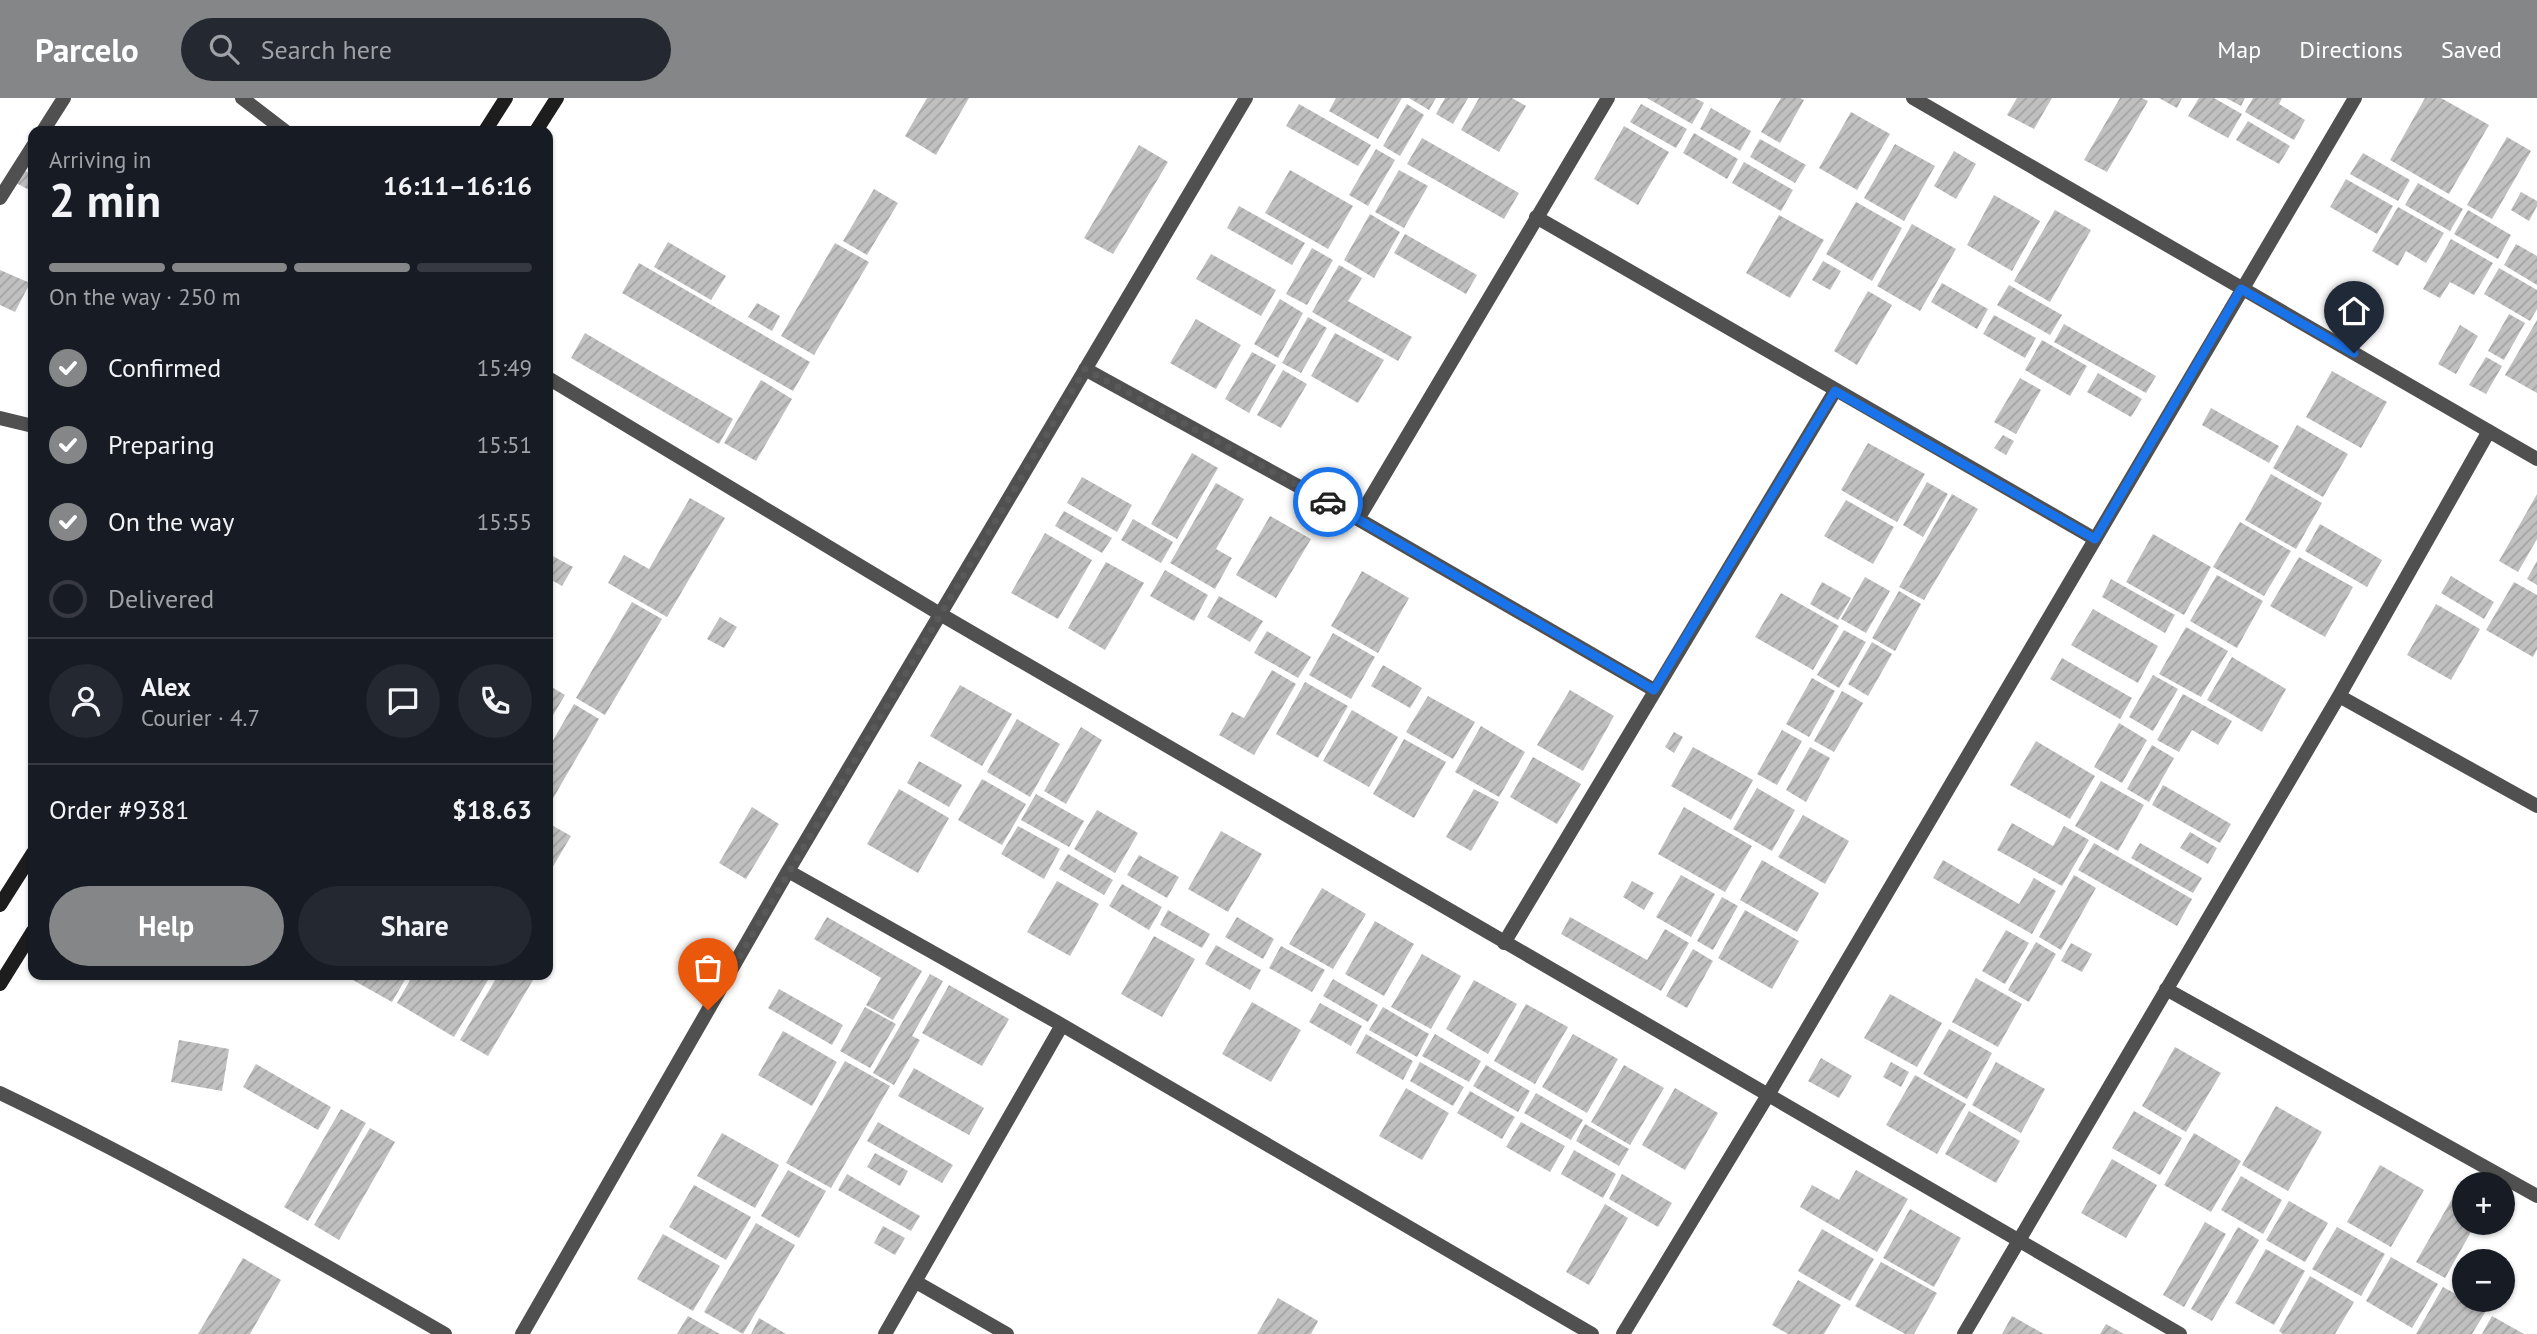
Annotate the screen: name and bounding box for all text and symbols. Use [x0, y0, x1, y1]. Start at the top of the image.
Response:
search box [181, 18, 671, 81]
text: Parcelo [35, 28, 139, 71]
icon: search [205, 30, 243, 68]
text: Search here [261, 33, 392, 66]
text: Map [2217, 34, 2261, 65]
text: Directions [2299, 34, 2403, 65]
text: Saved [2441, 34, 2502, 65]
text: Arriving in [49, 145, 151, 174]
text: 16:11–16:16 [383, 169, 532, 202]
text: 2 min [49, 170, 161, 230]
pin [2324, 281, 2384, 353]
text: On the way · 250 m [49, 282, 241, 311]
icon: home [2335, 292, 2373, 330]
icon: check [49, 349, 87, 387]
text: Confirmed [108, 351, 221, 384]
text: 15:49 [477, 353, 532, 382]
icon: check [49, 426, 87, 464]
text: Preparing [108, 428, 215, 461]
text: 15:51 [477, 430, 532, 459]
courier [1293, 467, 1363, 537]
icon: car [1309, 483, 1347, 521]
icon: check [49, 503, 87, 541]
text: On the way [108, 505, 234, 538]
text: 15:55 [477, 507, 532, 536]
text: Delivered [108, 582, 214, 615]
button: person [49, 664, 123, 738]
button: chat [366, 664, 440, 738]
button: phone [458, 664, 532, 738]
text: Alex [141, 670, 191, 703]
text: Courier · 4.7 [141, 703, 260, 732]
text: Order #9381 [49, 793, 189, 826]
text: $18.63 [452, 793, 532, 826]
button: Help [49, 886, 284, 966]
button: Share [298, 886, 532, 966]
pin [678, 938, 738, 1010]
icon: bag [689, 949, 727, 987]
map controls [2452, 1172, 2515, 1312]
button: + [2452, 1172, 2515, 1235]
button: − [2452, 1249, 2515, 1312]

